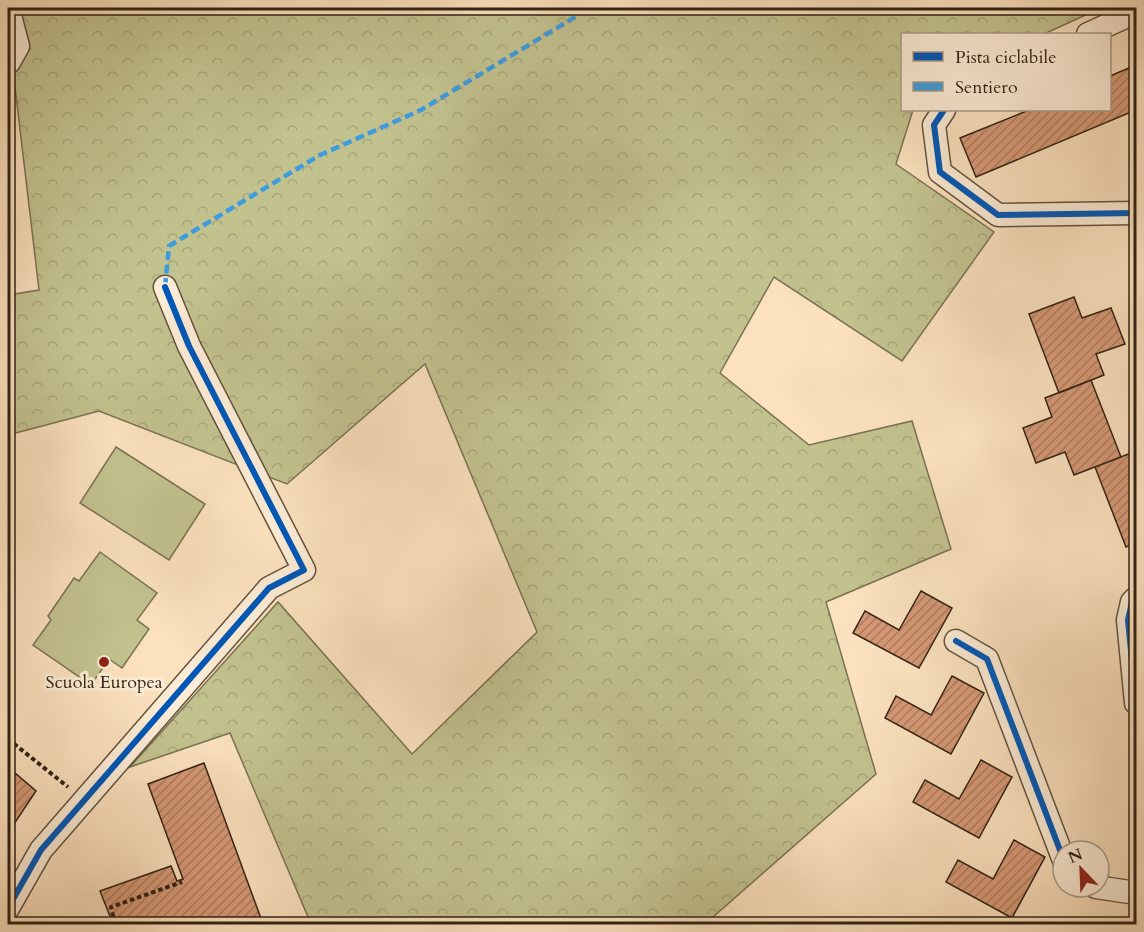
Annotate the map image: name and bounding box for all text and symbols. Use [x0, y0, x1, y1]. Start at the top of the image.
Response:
legend [901, 33, 1111, 111]
text: Pista ciclabile [955, 45, 1056, 70]
text: Sentiero [955, 75, 1018, 100]
marker: Scuola Europea [97, 655, 111, 669]
place label: Scuola Europea [46, 670, 163, 695]
north arrow [1051, 839, 1111, 899]
text: N [1065, 843, 1086, 869]

